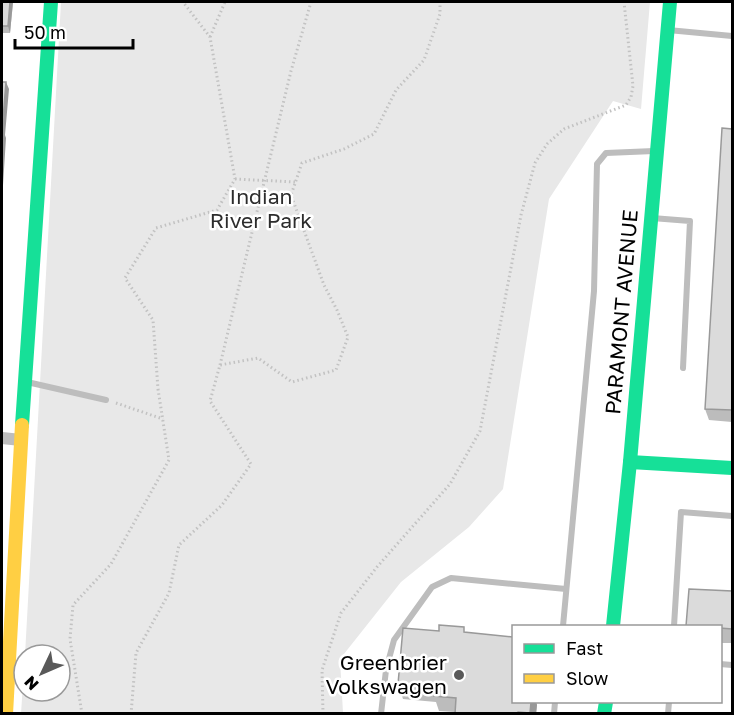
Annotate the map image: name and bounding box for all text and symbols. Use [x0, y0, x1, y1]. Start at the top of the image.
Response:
scale bar [15, 12, 134, 50]
text: 50 m [24, 21, 66, 43]
park label: Indian River Park [210, 183, 312, 233]
street label: PARAMONT AVENUE [599, 208, 643, 415]
legend [512, 625, 722, 703]
text: Fast [566, 637, 603, 659]
north arrow [12, 643, 72, 703]
place label: Greenbrier Volkswagen [325, 649, 447, 699]
text: Slow [566, 667, 609, 689]
marker: Greenbrier Volkswagen [452, 668, 466, 682]
text: N [20, 672, 43, 695]

